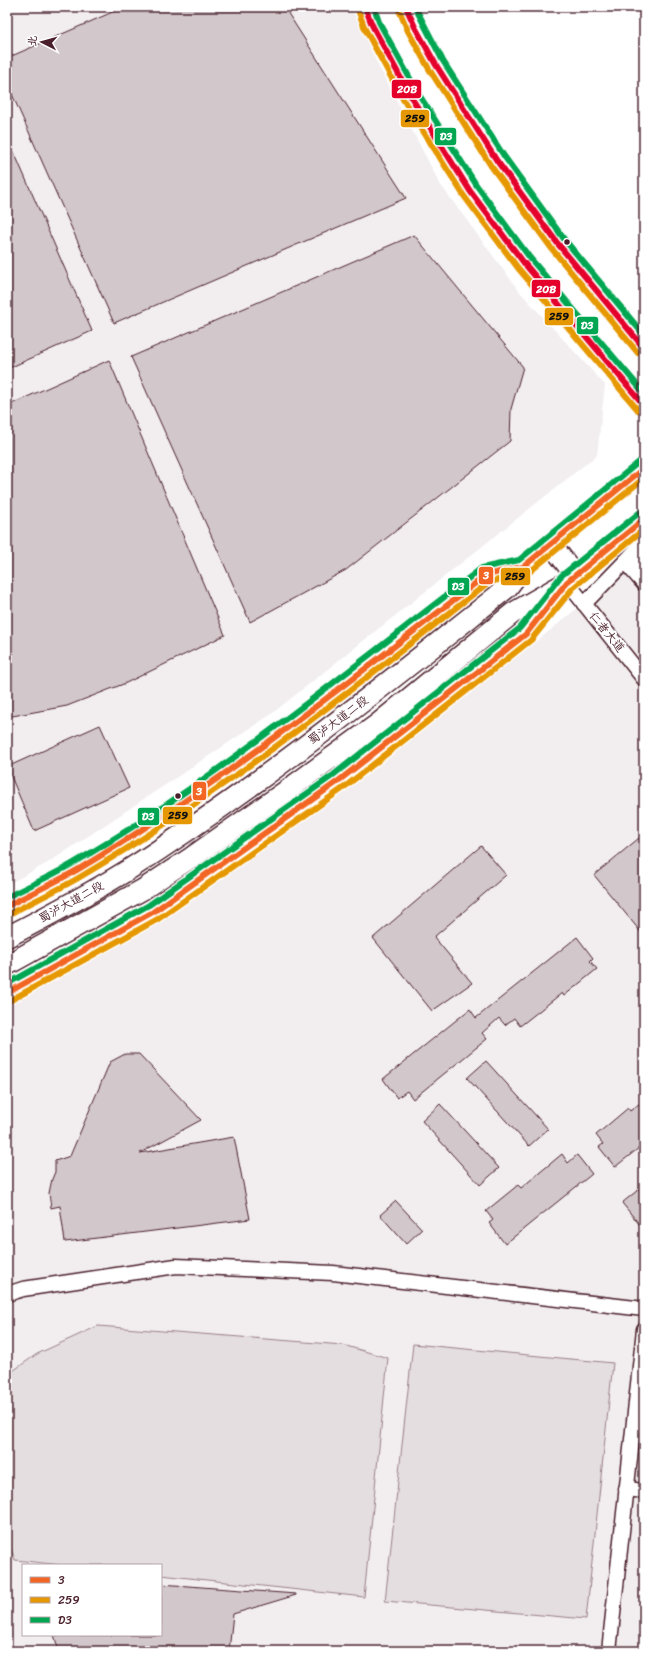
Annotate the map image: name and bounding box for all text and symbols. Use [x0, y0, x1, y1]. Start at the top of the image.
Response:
north arrow [22, 22, 62, 62]
text: 北 [23, 35, 43, 47]
line badge: 20B [391, 79, 422, 99]
text: 20B [396, 80, 417, 99]
line badge: 259 [400, 109, 430, 128]
text: 259 [404, 109, 425, 128]
line badge: D3 [434, 127, 457, 146]
text: D3 [440, 127, 453, 146]
unlabelled marker [562, 237, 572, 247]
line badge: 20B [531, 279, 561, 298]
text: 20B [535, 280, 556, 299]
line badge: 259 [544, 307, 574, 326]
text: 259 [548, 307, 569, 326]
line badge: D3 [576, 316, 599, 335]
text: D3 [581, 316, 594, 335]
line badge: 3 [478, 566, 494, 585]
text: 3 [482, 566, 490, 585]
line badge: 259 [500, 567, 531, 586]
text: 259 [504, 567, 525, 586]
line badge: D3 [447, 577, 470, 596]
text: D3 [452, 577, 465, 596]
street label: 仁者大道 [583, 606, 631, 658]
street label: 蜀泸大道二段 [303, 690, 373, 750]
line badge: 3 [192, 781, 207, 801]
text: 3 [195, 782, 203, 801]
unlabelled marker [173, 791, 183, 801]
line badge: 259 [162, 806, 193, 825]
text: 259 [167, 806, 188, 825]
line badge: D3 [137, 807, 160, 826]
text: D3 [142, 807, 155, 826]
street label: 蜀泸大道二段 [34, 875, 108, 929]
legend [22, 1564, 162, 1636]
text: 3 [58, 1569, 65, 1591]
text: 259 [58, 1589, 80, 1611]
text: D3 [58, 1609, 72, 1631]

